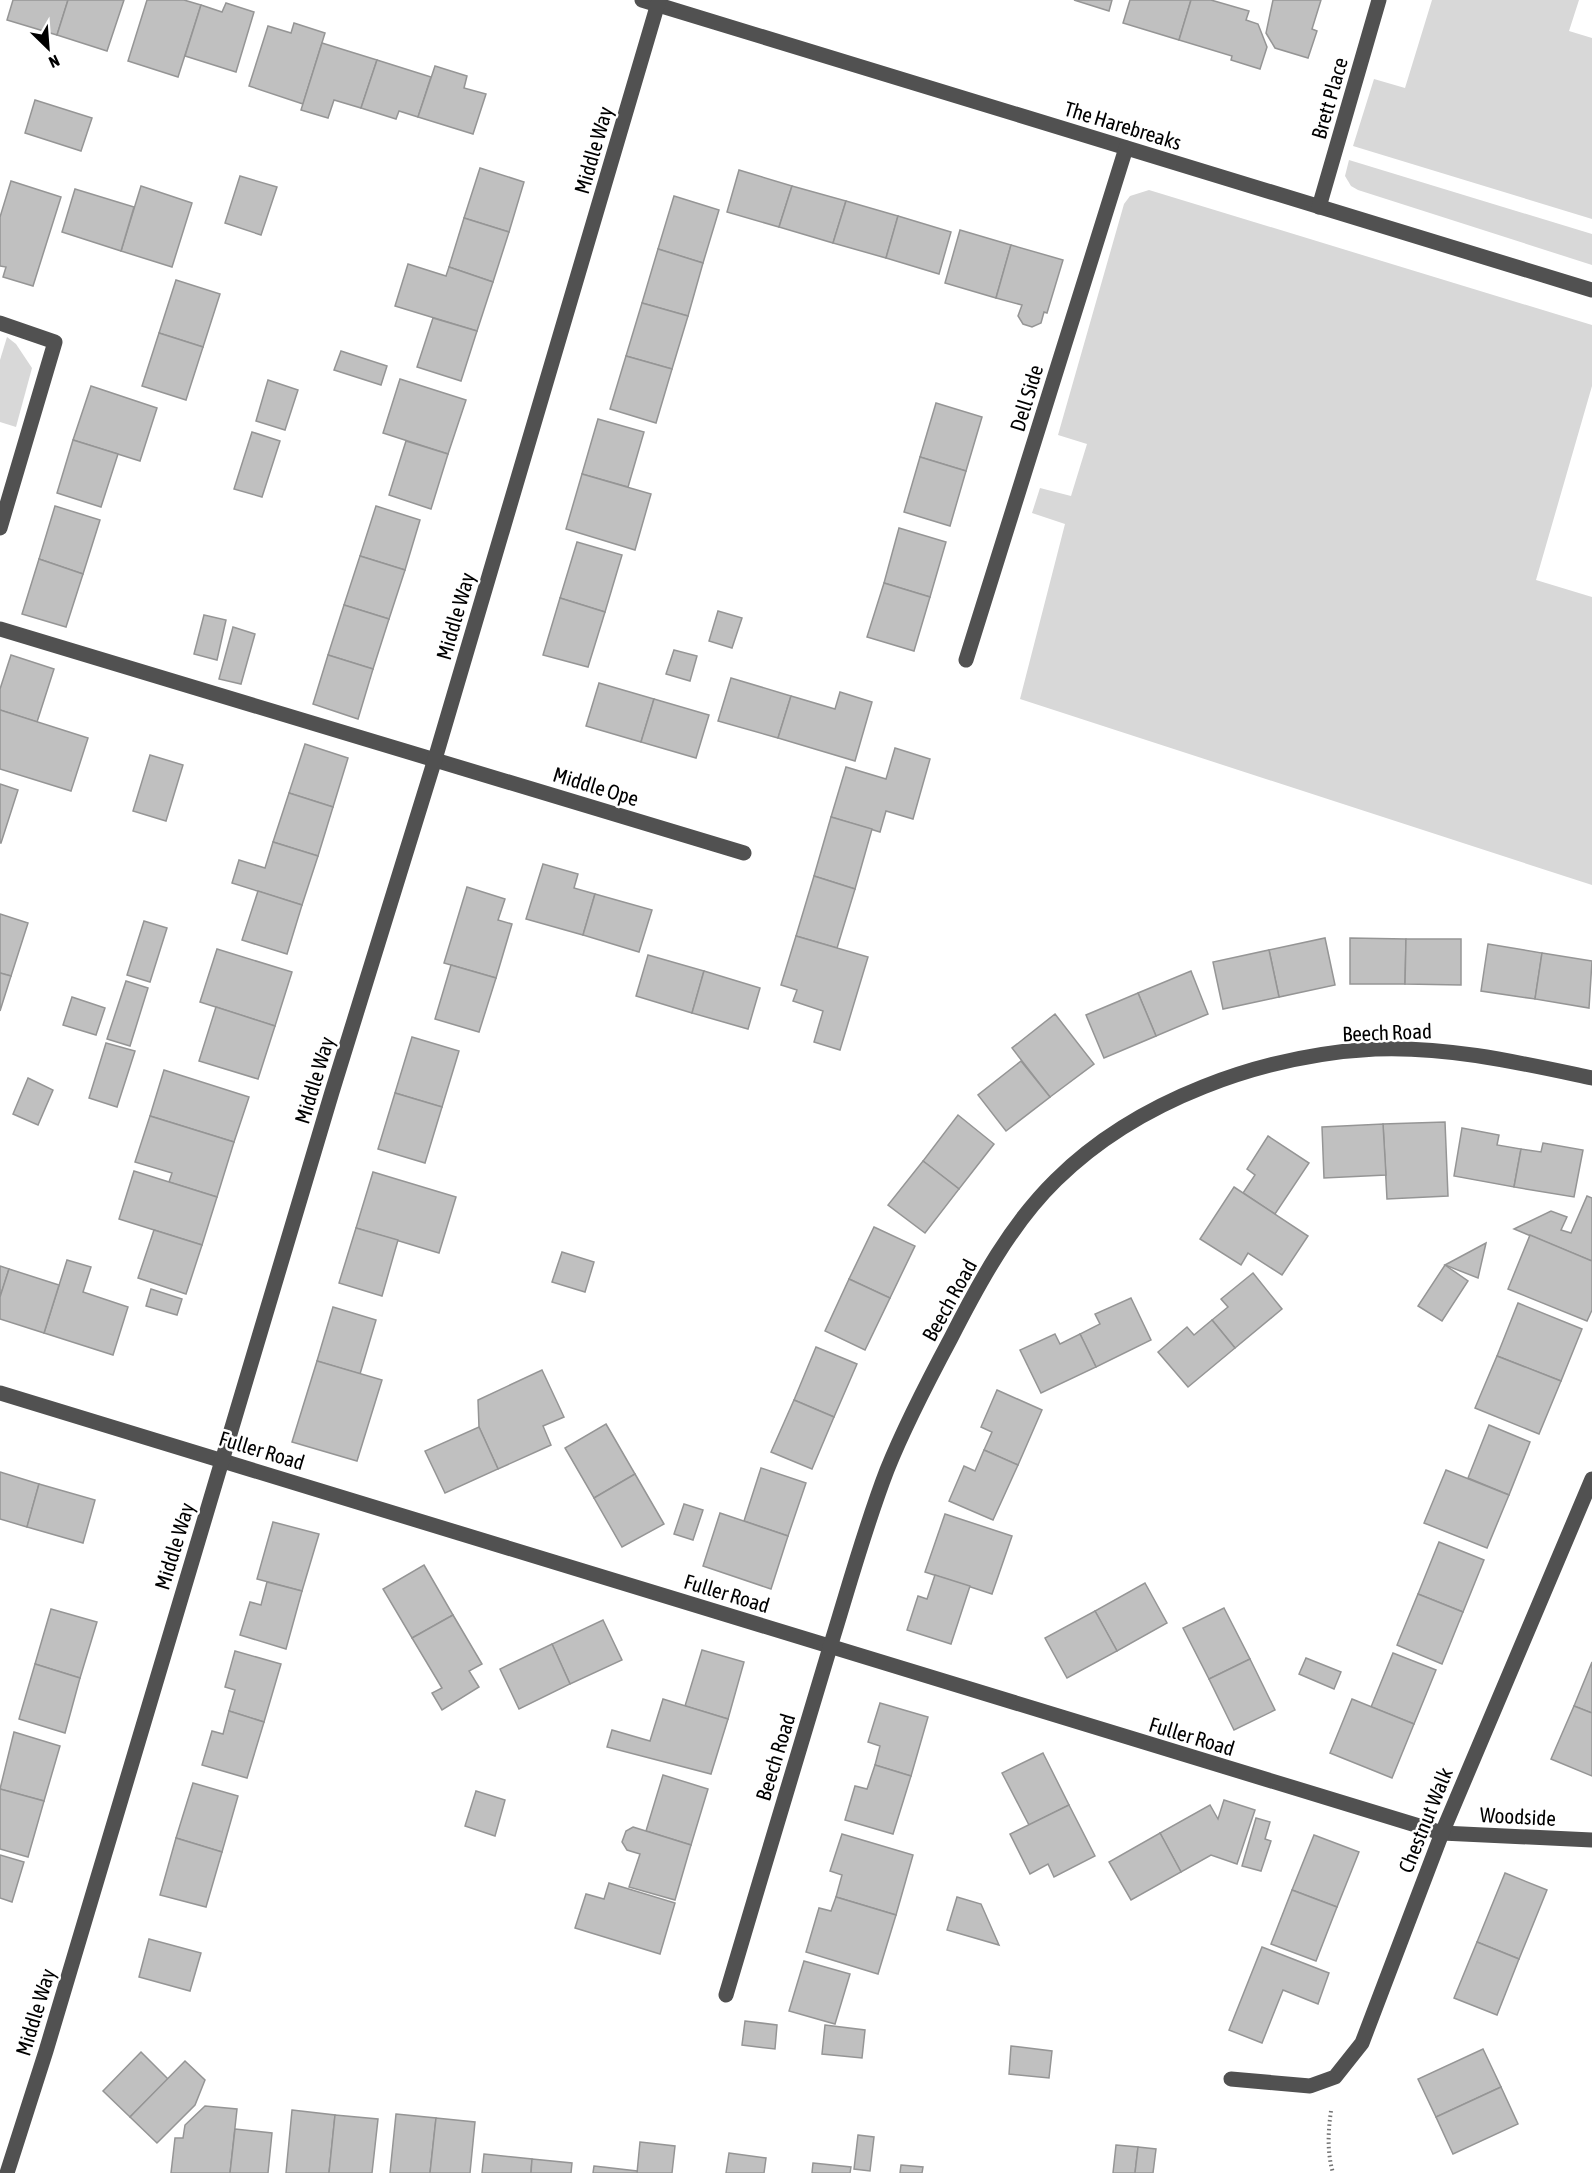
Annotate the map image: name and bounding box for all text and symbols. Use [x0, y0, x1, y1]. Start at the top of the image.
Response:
north arrow [18, 18, 78, 78]
text: N [46, 51, 62, 72]
street label: Brett Place [1306, 55, 1352, 141]
street label: The Harebreaks [1062, 96, 1184, 154]
street label: Middle Way [569, 103, 617, 196]
street label: Dell Side [1005, 362, 1047, 434]
street label: Middle Way [431, 569, 479, 662]
street label: Middle Ope [550, 762, 642, 810]
street label: Beech Road [1342, 1018, 1432, 1046]
street label: Middle Way [289, 1033, 339, 1126]
street label: Beech Road [917, 1255, 981, 1345]
street label: Fuller Road [216, 1426, 308, 1474]
street label: Middle Way [149, 1499, 199, 1592]
street label: Fuller Road [681, 1569, 773, 1617]
street label: Beech Road [750, 1711, 800, 1803]
street label: Fuller Road [1146, 1712, 1238, 1760]
street label: Chestnut Walk [1393, 1764, 1457, 1876]
street label: Woodside [1479, 1802, 1557, 1830]
street label: Middle Way [10, 1965, 60, 2058]

